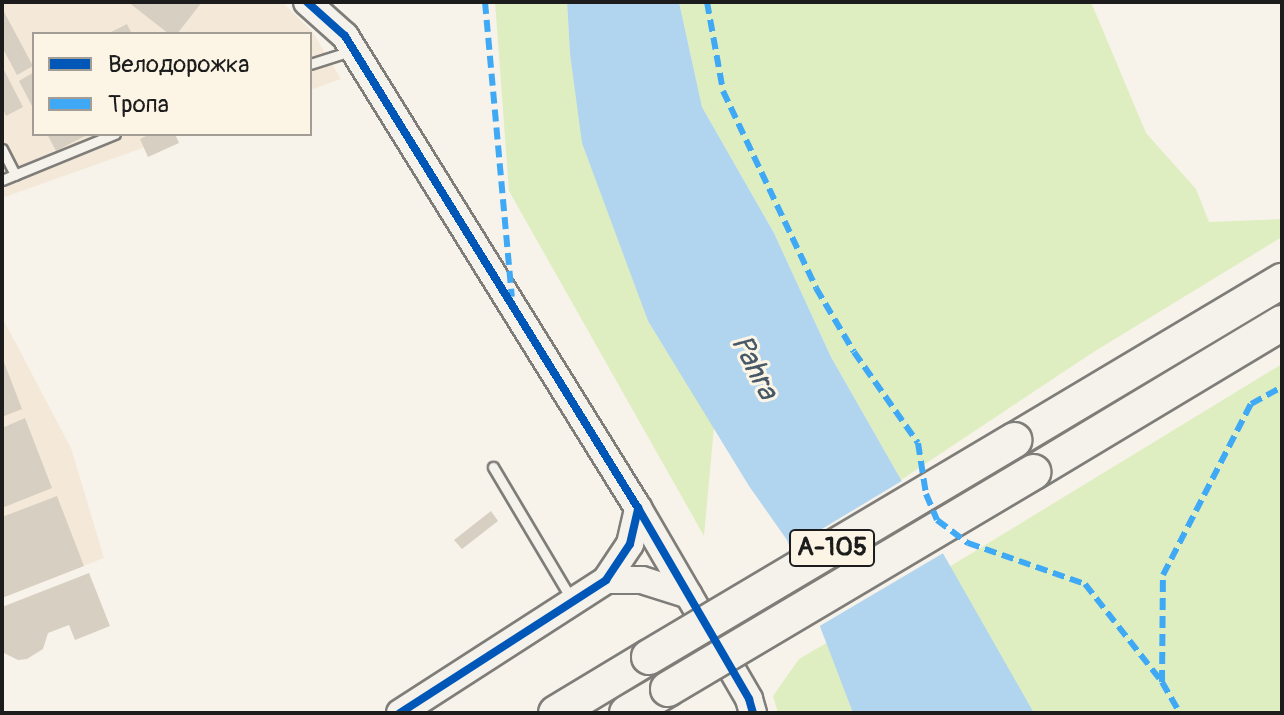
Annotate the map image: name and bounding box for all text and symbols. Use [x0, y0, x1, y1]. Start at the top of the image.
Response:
legend [32, 32, 312, 136]
text: Велодорожка [108, 50, 249, 79]
text: Тропа [108, 90, 169, 119]
water label: Pahra [723, 329, 785, 405]
road number: А-105 [788, 526, 876, 570]

